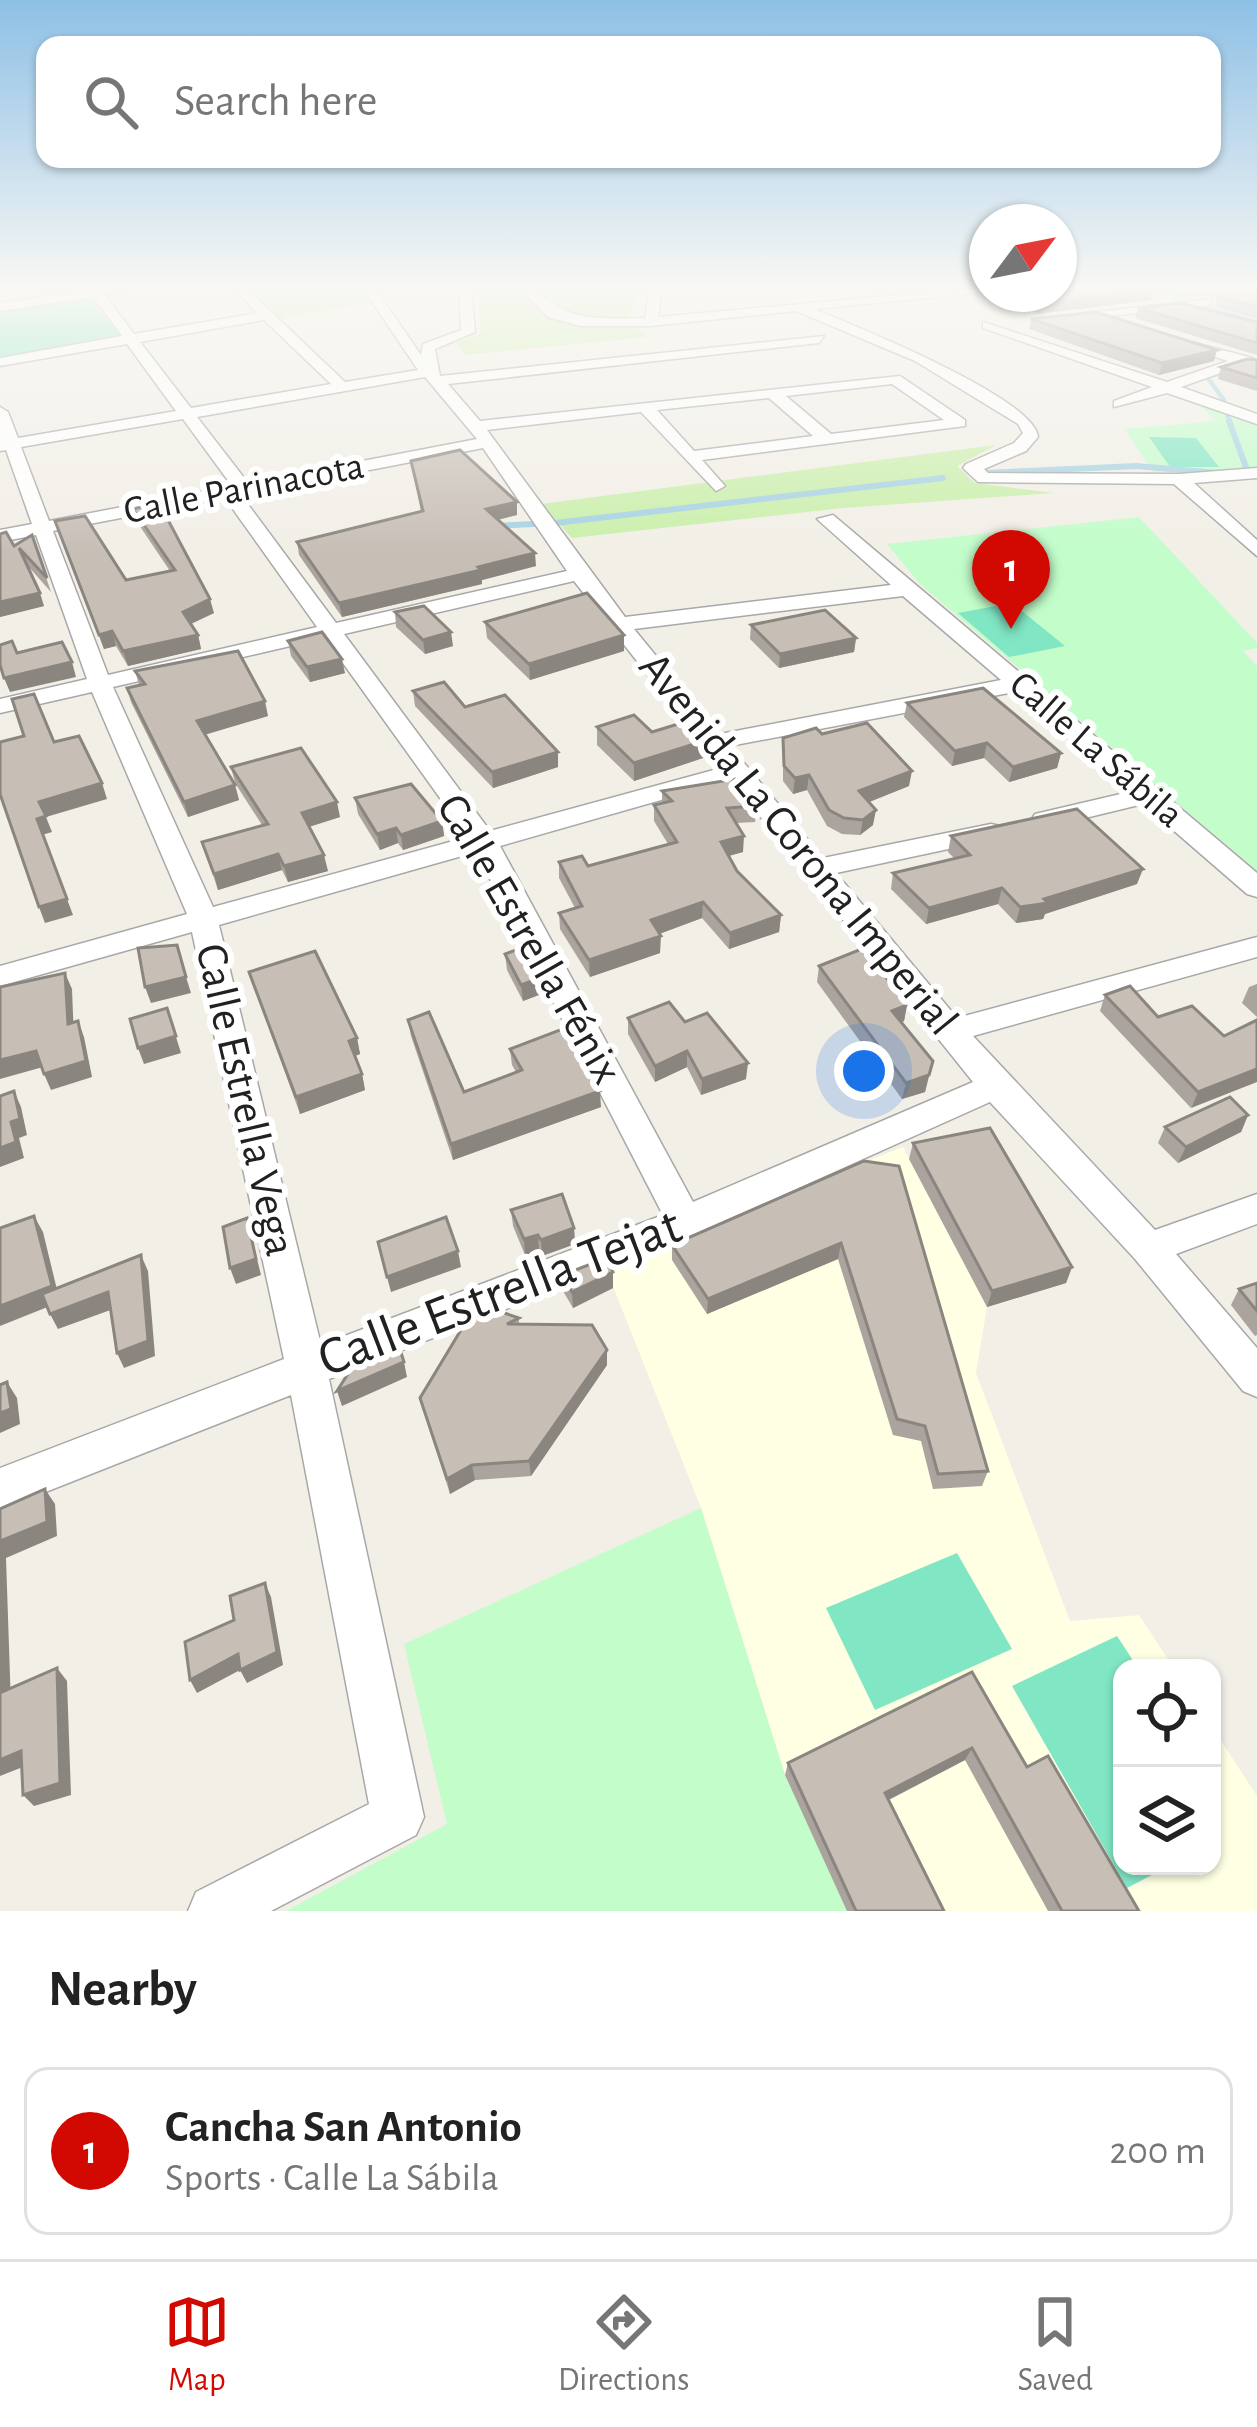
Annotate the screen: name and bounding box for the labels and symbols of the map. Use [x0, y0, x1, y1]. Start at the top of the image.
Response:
north arrow [969, 204, 1077, 312]
street label: Calle Parinacota [121, 447, 367, 531]
pin: 1 [972, 530, 1050, 629]
street label: Avenida La Corona Imperial [630, 644, 966, 1044]
street label: Calle La Sábila [1002, 665, 1190, 835]
street label: Calle Estrella Fénix [428, 787, 630, 1091]
street label: Calle Estrella Vega [187, 940, 303, 1260]
your location [834, 1041, 894, 1101]
street label: Calle Estrella Tejat [311, 1199, 689, 1387]

